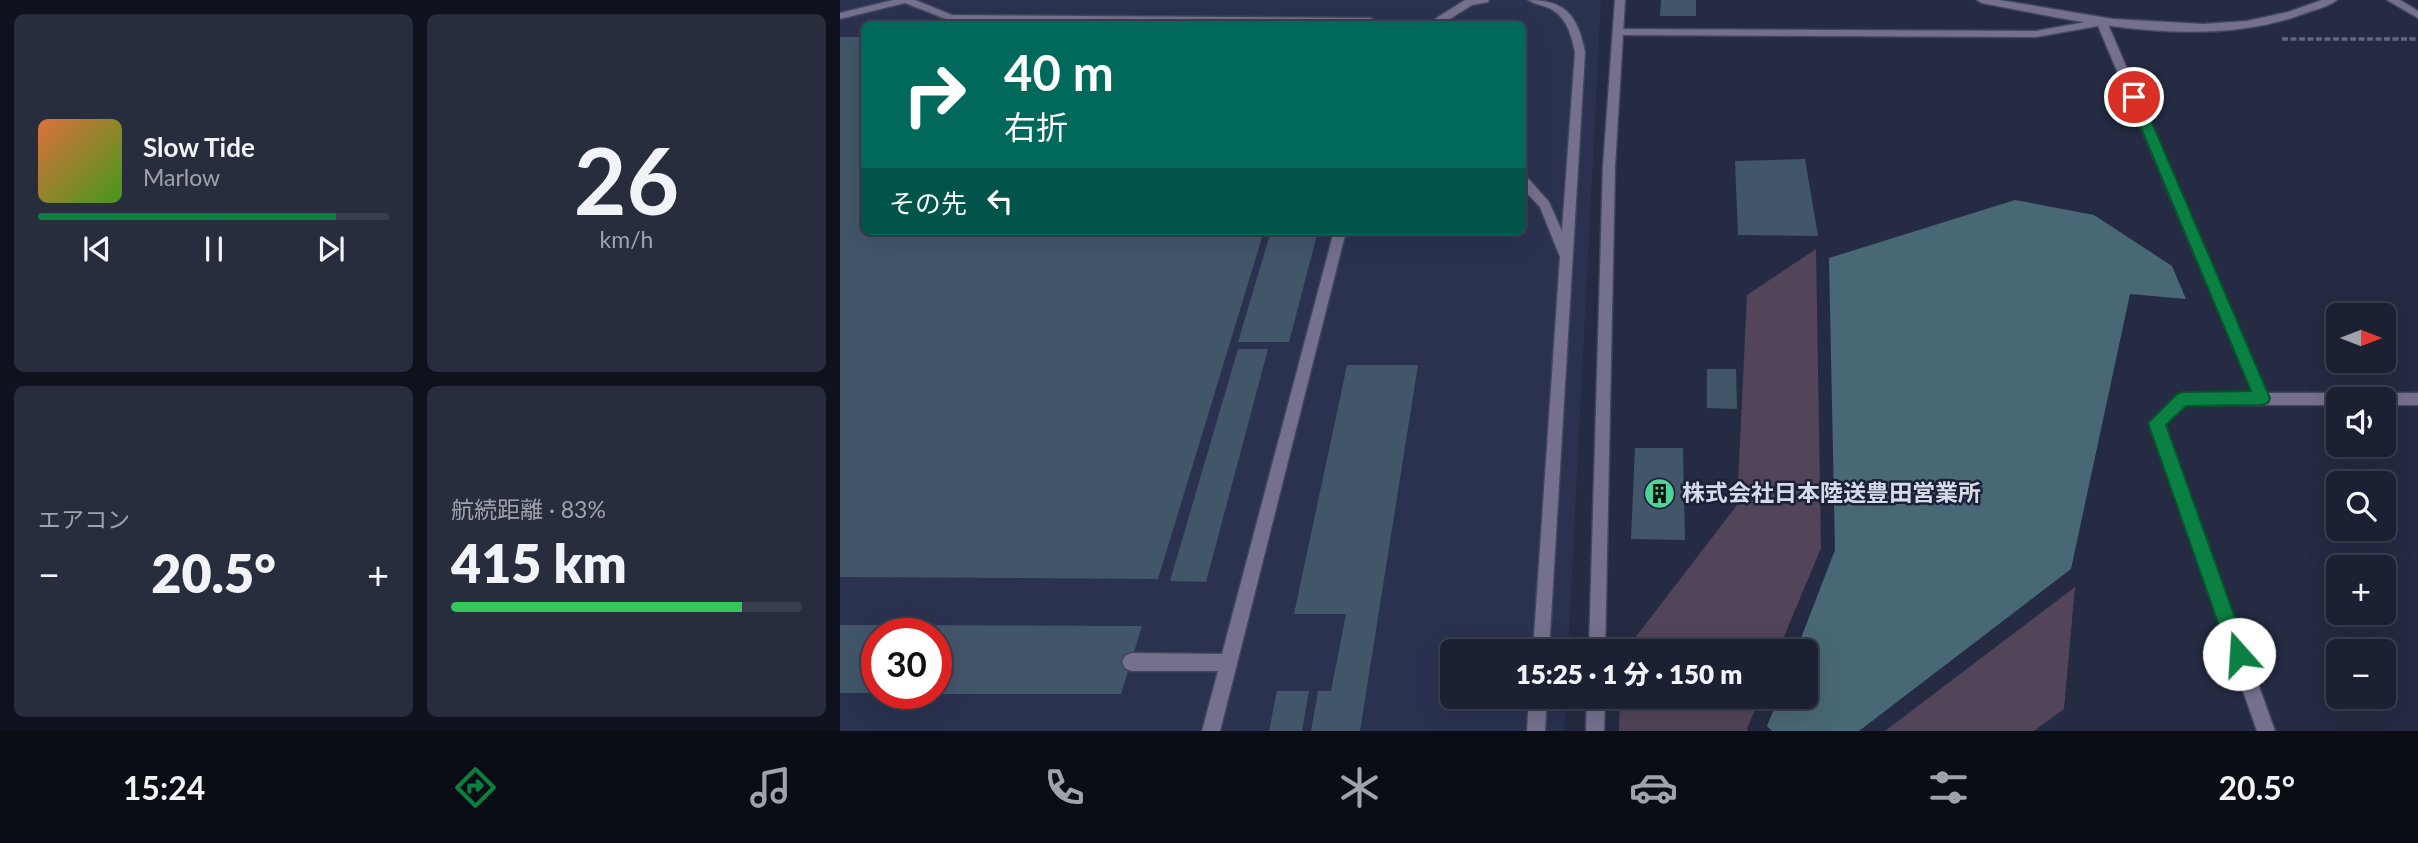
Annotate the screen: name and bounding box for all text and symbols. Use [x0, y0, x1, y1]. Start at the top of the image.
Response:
text: 40 m [1004, 43, 1114, 101]
icon: right [889, 49, 980, 140]
pin [2104, 67, 2164, 127]
icon: arrive [2115, 78, 2153, 116]
text: 右折 [1004, 107, 1068, 146]
text: 26 [574, 125, 679, 234]
text: Slow Tide [143, 131, 255, 163]
text: Marlow [143, 163, 220, 191]
icon: left [981, 182, 1019, 220]
text: その先 [889, 187, 967, 219]
text: km/h [600, 225, 653, 253]
icon: previous [78, 230, 116, 268]
icon: pause [195, 230, 233, 268]
icon: next [312, 230, 350, 268]
north arrow [2326, 303, 2396, 373]
map controls [2326, 303, 2396, 709]
button: sound [2326, 387, 2396, 457]
button: search [2326, 471, 2396, 541]
building icon: 株式会社日本陸送豊田営業所 [1642, 476, 1676, 510]
place label: 株式会社日本陸送豊田営業所 [1682, 478, 1981, 506]
text: 航続距離 · 83% [451, 495, 606, 523]
text: エアコン [38, 505, 130, 533]
text: 415 km [451, 532, 627, 594]
text: 20.5° [151, 542, 276, 604]
text: − [38, 551, 60, 597]
text: + [367, 551, 389, 597]
button: + [2326, 555, 2396, 625]
position arrow [2202, 617, 2276, 691]
speed limit sign: 30 [861, 618, 952, 709]
button: − [2326, 639, 2396, 709]
text: 15:25 · 1 分 · 150 m [1516, 658, 1742, 690]
icon: directions [451, 763, 500, 812]
icon: music [746, 763, 795, 812]
icon: phone [1040, 763, 1089, 812]
icon: climate [1335, 763, 1384, 812]
icon: car [1629, 763, 1678, 812]
icon: filters [1924, 763, 1973, 812]
text: 15:24 [123, 768, 205, 807]
text: 20.5° [2219, 768, 2295, 807]

